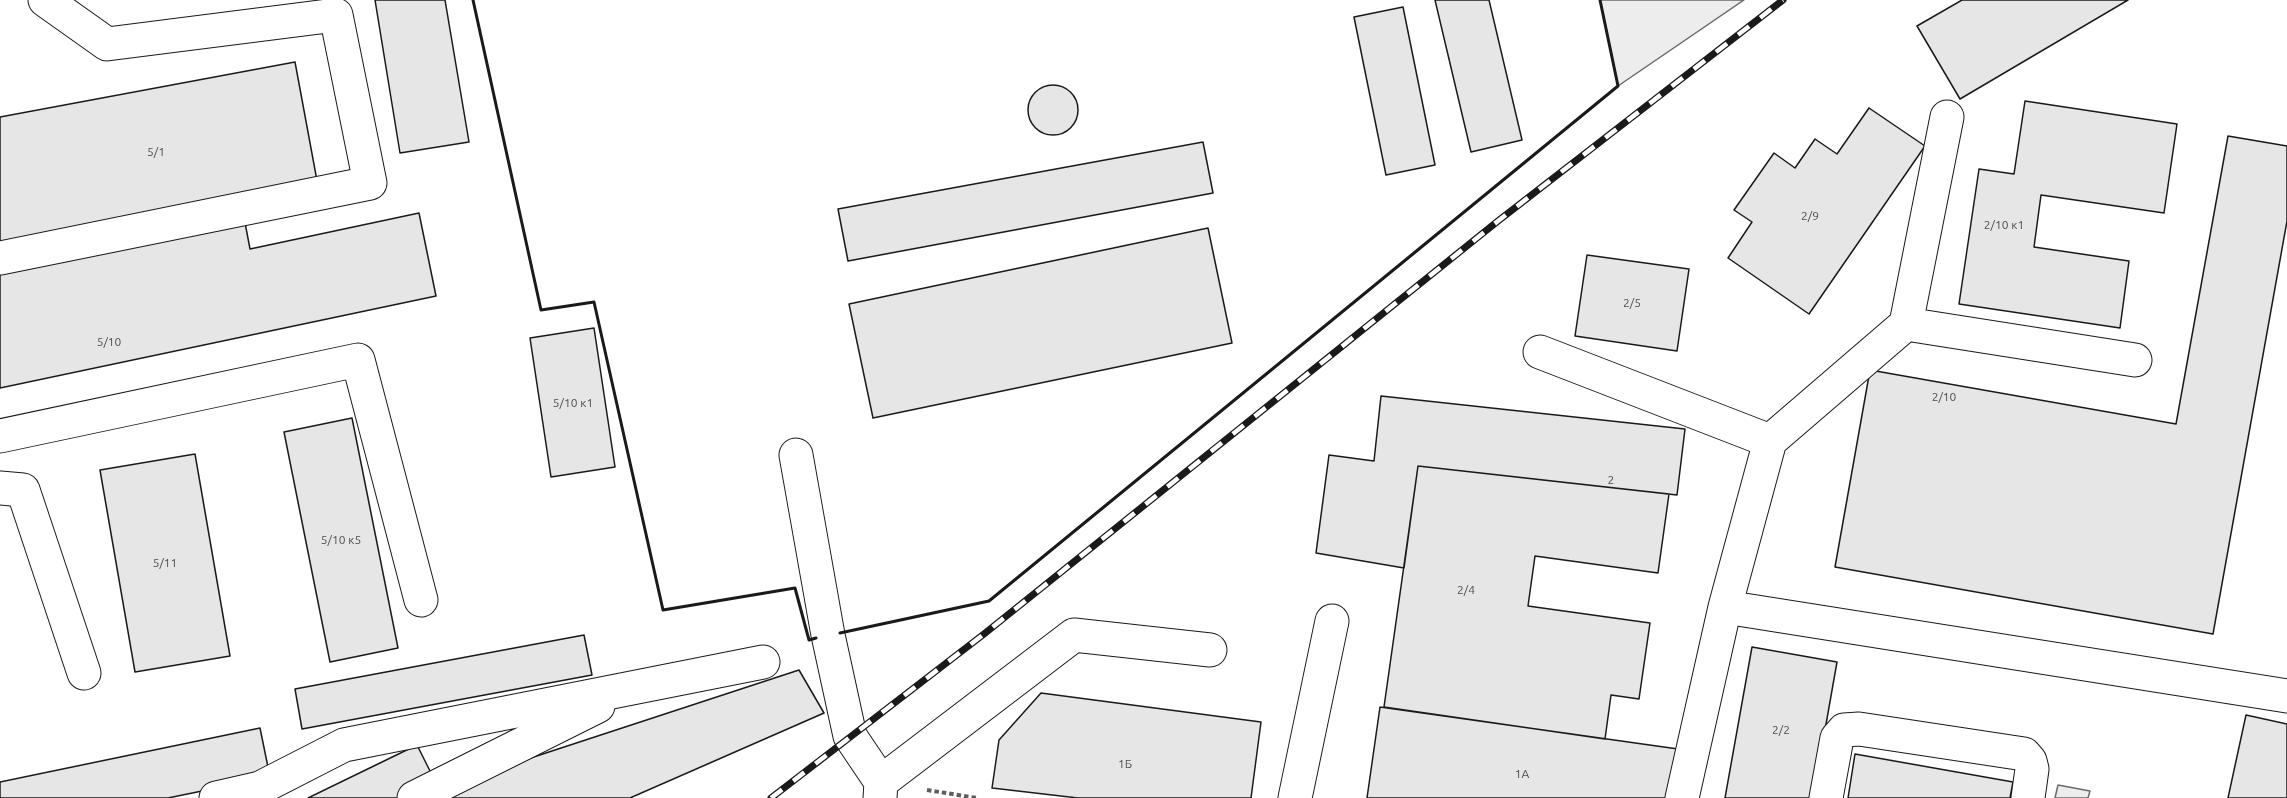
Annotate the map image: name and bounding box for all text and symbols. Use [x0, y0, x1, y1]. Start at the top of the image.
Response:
house number: 5/1 [147, 145, 165, 159]
house number: 2/9 [1801, 209, 1819, 223]
house number: 2/10 к1 [1984, 218, 2024, 232]
house number: 2/5 [1623, 296, 1641, 310]
house number: 5/10 [97, 335, 121, 349]
house number: 2/10 [1932, 390, 1956, 404]
house number: 5/10 к1 [553, 396, 593, 410]
house number: 2 [1608, 473, 1614, 487]
house number: 5/10 к5 [321, 533, 361, 547]
house number: 5/11 [153, 556, 177, 570]
house number: 2/4 [1457, 583, 1475, 597]
house number: 2/2 [1772, 723, 1790, 737]
house number: 1Б [1118, 757, 1132, 771]
house number: 1А [1515, 767, 1529, 781]

